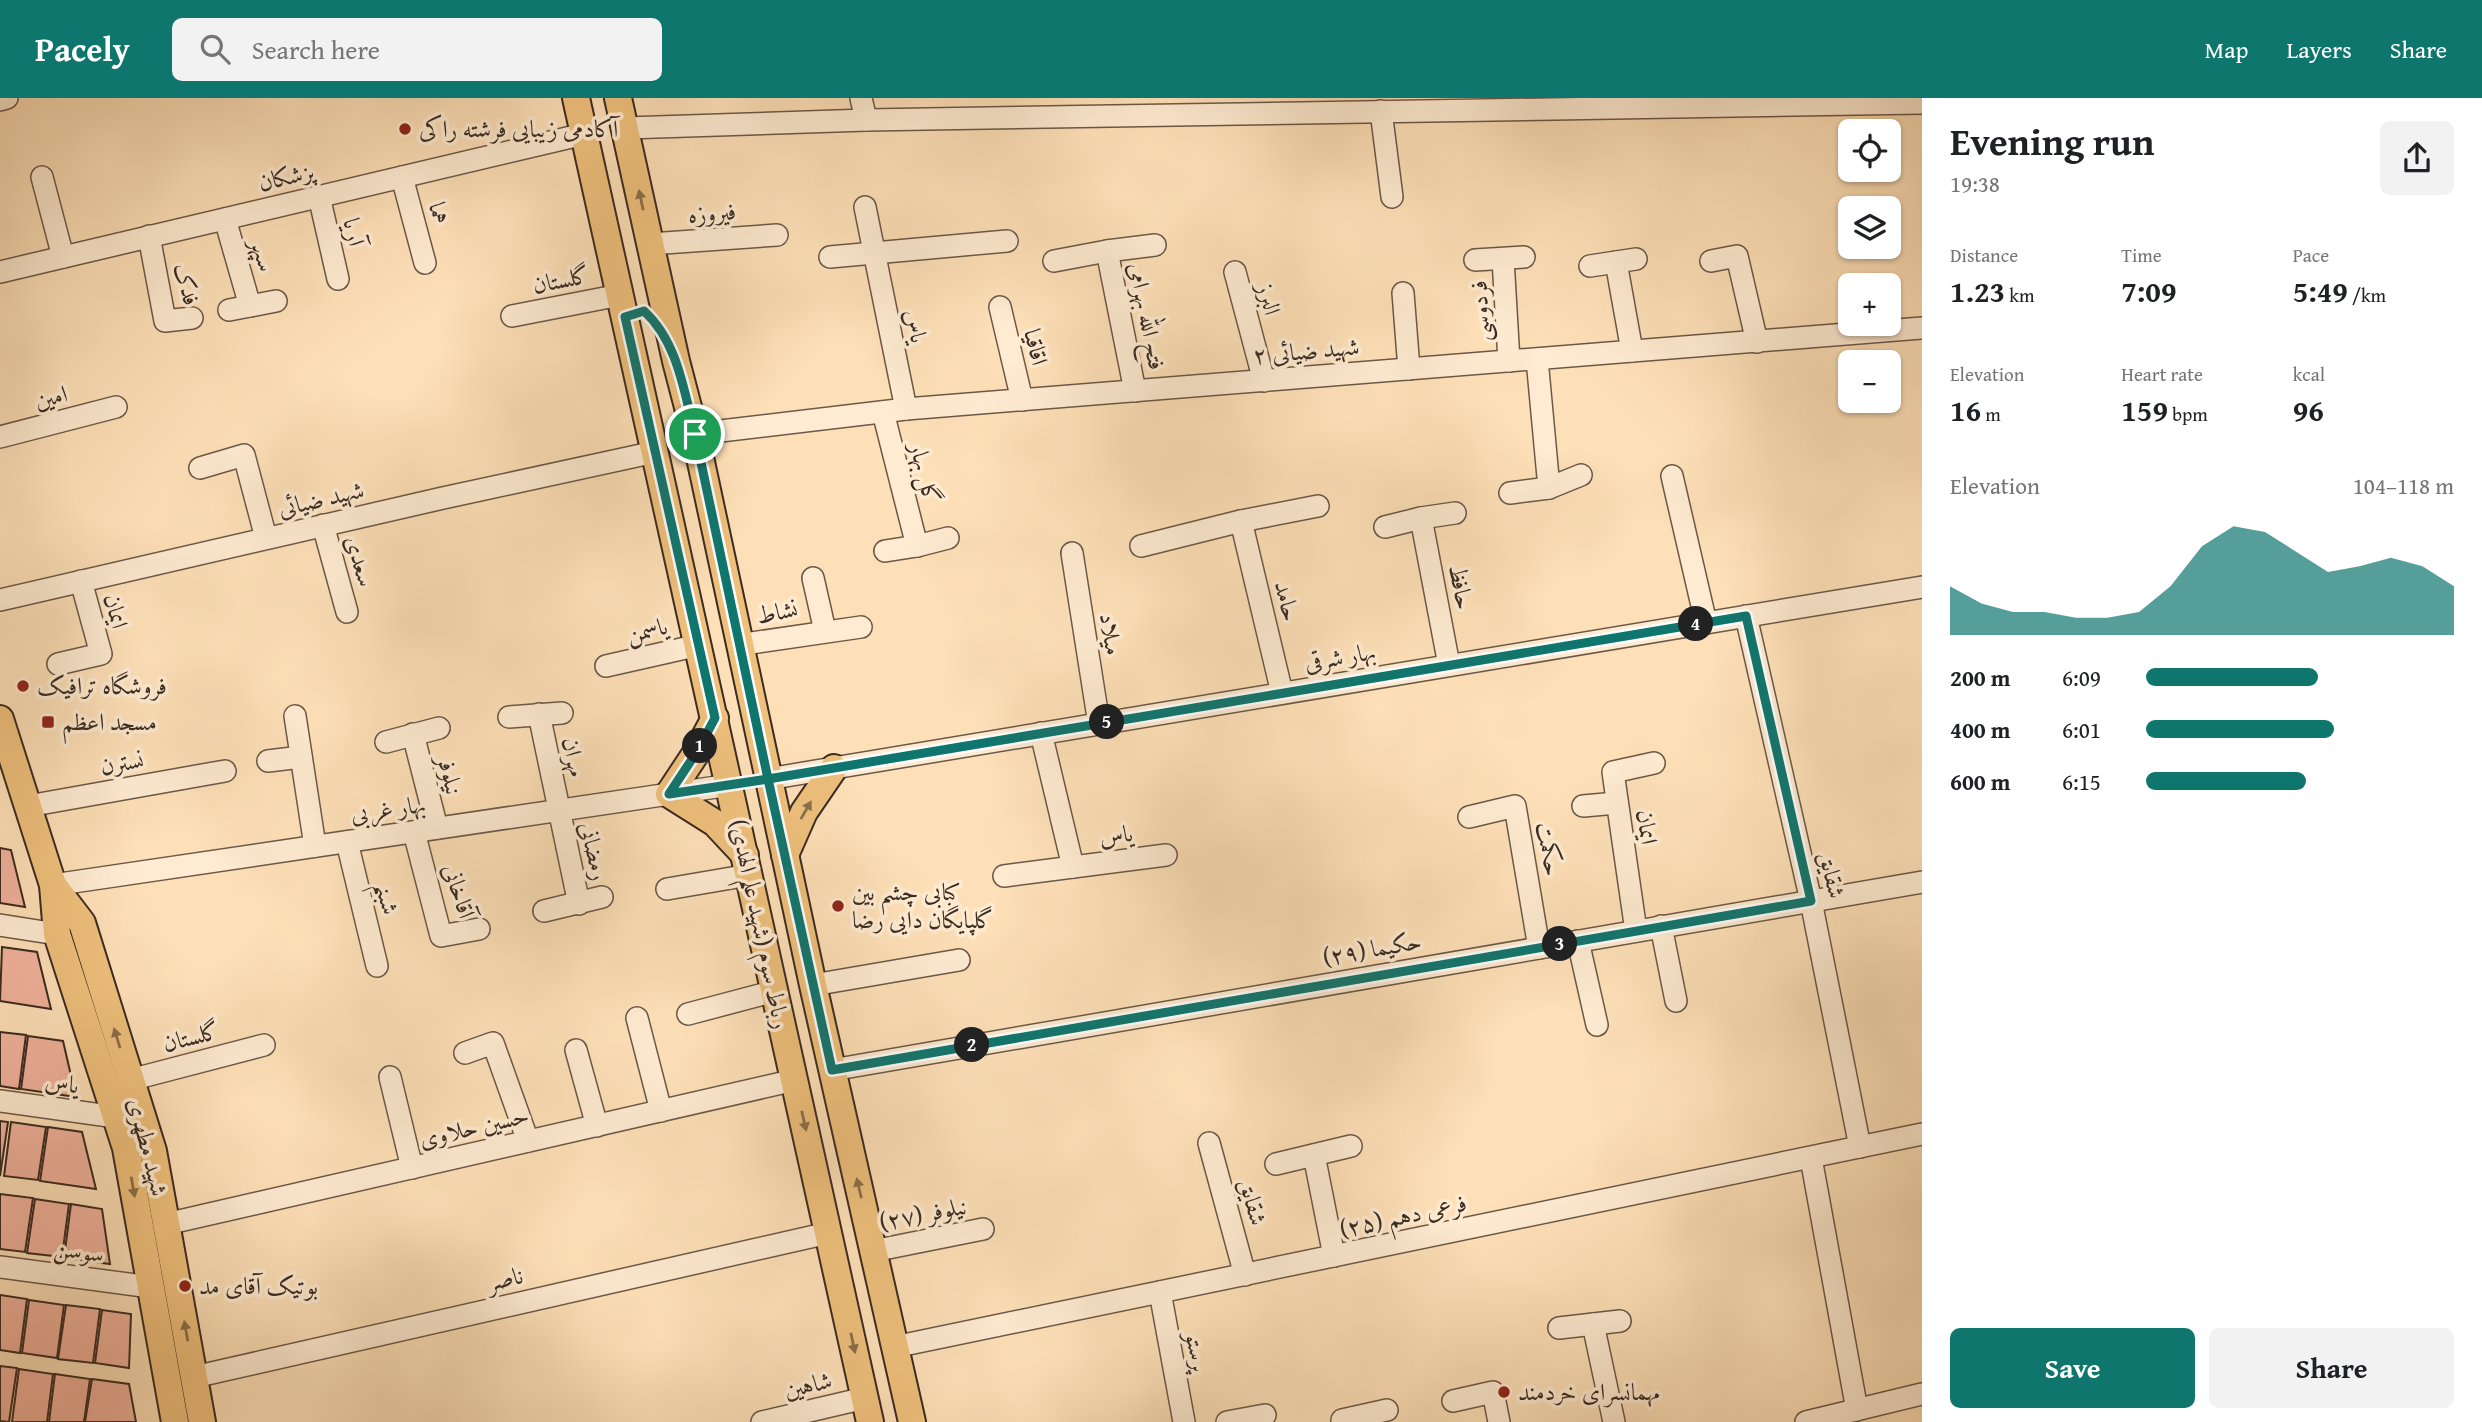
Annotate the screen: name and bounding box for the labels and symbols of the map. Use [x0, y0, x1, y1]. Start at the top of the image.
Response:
place label: آکادمی زیبایی فرشته راکی [419, 111, 621, 146]
marker: آکادمی زیبایی فرشته راکی [397, 121, 413, 137]
street label: پزشکان [255, 153, 320, 200]
one-way arrow [635, 189, 646, 211]
street label: فیروزه [687, 193, 737, 232]
street label: هما [420, 198, 459, 228]
street label: آریا [334, 214, 375, 252]
street label: سپهر [241, 231, 285, 275]
street label: گلستان [529, 257, 592, 302]
street label: فدک [165, 259, 210, 309]
street label: فتح الله بهرامی [1116, 259, 1176, 373]
street label: البرز [1248, 277, 1291, 319]
street label: فردوسی [1460, 279, 1499, 343]
street label: یاس [896, 306, 937, 347]
street label: اقاقیا [1015, 325, 1058, 369]
street label: شهید ضیائی ۲ [1251, 328, 1361, 373]
street label: امین [31, 376, 71, 417]
pin [665, 404, 725, 464]
street label: گل بهار [901, 437, 950, 507]
street label: شهید ضیائی [274, 472, 367, 525]
street label: سعدی [336, 531, 384, 591]
street label: حافظ [1440, 561, 1483, 612]
street label: حامد [1266, 577, 1309, 625]
street label: ایمان [95, 589, 138, 632]
street label: نشاط [753, 591, 800, 632]
pin: 4 [1678, 606, 1714, 642]
street label: یاسمن [623, 607, 672, 651]
street label: میلاد [1091, 610, 1132, 658]
street label: بهار شرقی [1302, 633, 1378, 680]
place label: فروشگاه ترافیک [37, 668, 167, 703]
marker: فروشگاه ترافیک [15, 678, 31, 694]
place label: مسجد اعظم [62, 704, 157, 744]
pin: 5 [1090, 704, 1124, 740]
marker: مسجد اعظم [40, 714, 56, 730]
pin: 1 [682, 728, 718, 764]
street label: مهران [554, 734, 595, 780]
street label: نسترن [97, 741, 147, 784]
street label: نیلوفر [428, 748, 472, 798]
street label: بهار غربی [348, 786, 428, 831]
one-way arrow [800, 801, 813, 820]
street label: ایمان [1628, 807, 1667, 847]
street label: یاس [1097, 815, 1136, 854]
street label: رباط سوم (شهید علم الهدی) [714, 816, 800, 1033]
street label: رمضانی [571, 818, 618, 884]
street label: حکمت [1528, 819, 1571, 879]
street label: شقایق [1810, 848, 1855, 902]
street label: آقاخانی [434, 859, 486, 925]
place label: کبابی چشم بین گلپایگان دایی رضا [852, 874, 994, 937]
street label: شبنم [360, 878, 408, 920]
marker: کبابی چشم بین گلپایگان دایی رضا [830, 898, 846, 914]
street label: حکیما (۲۹) [1320, 923, 1424, 974]
pin: 3 [1542, 926, 1578, 962]
street label: گلستان [159, 1013, 223, 1060]
one-way arrow [112, 1027, 122, 1048]
pin: 2 [954, 1028, 990, 1062]
street label: یاس [43, 1063, 83, 1102]
street label: شهید مطهری [119, 1094, 178, 1200]
street label: حسین حلاوی [415, 1097, 532, 1156]
one-way arrow [798, 1110, 809, 1132]
street label: شقایق [1230, 1174, 1277, 1229]
one-way arrow [128, 1176, 139, 1198]
one-way arrow [853, 1177, 864, 1199]
street label: فرعی دهم (۲۵) [1336, 1185, 1471, 1251]
street label: نیلوفر (۲۷) [876, 1188, 970, 1239]
street label: سوسن [52, 1230, 106, 1271]
street label: ناصر [480, 1257, 526, 1300]
place label: بوتیک آقای مد [199, 1268, 318, 1303]
marker: بوتیک آقای مد [177, 1278, 193, 1294]
one-way arrow [180, 1320, 191, 1342]
street label: پرستو [1177, 1328, 1219, 1377]
one-way arrow [847, 1332, 858, 1354]
street label: شاهین [780, 1362, 835, 1407]
place label: مهمانسرای خردمند [1518, 1374, 1660, 1409]
marker: مهمانسرای خردمند [1496, 1384, 1512, 1400]

